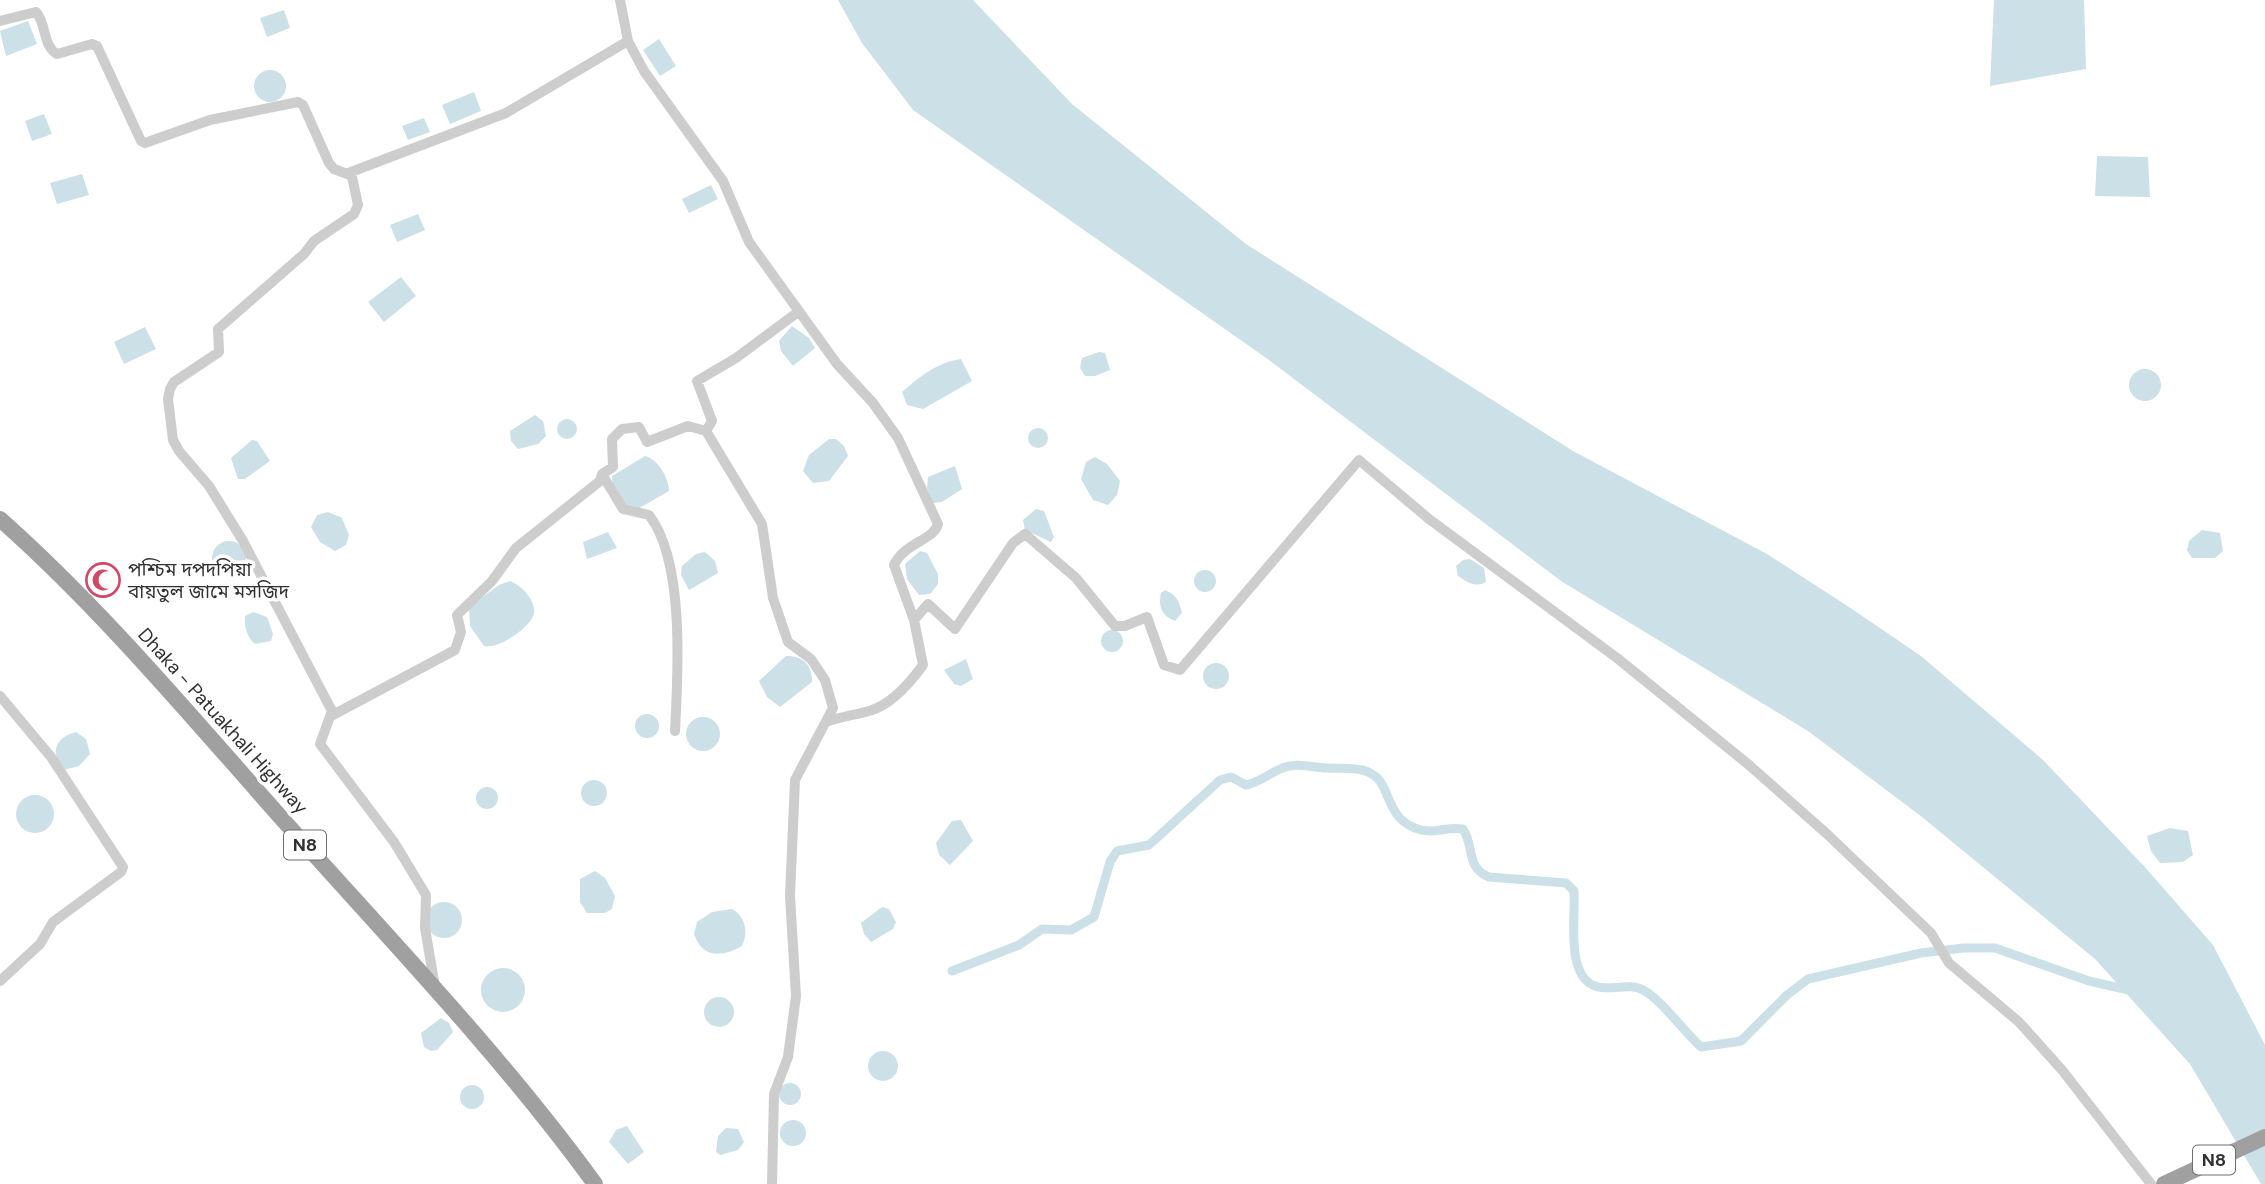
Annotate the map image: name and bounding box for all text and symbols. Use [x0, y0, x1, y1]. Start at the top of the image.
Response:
place label: পশ্চিম দপদপিয়া বায়তুল জামে মসজিদ [127, 557, 290, 604]
mosque icon: পশ্চিম দপদপিয়া বায়তুল জামে মসজিদ [84, 561, 122, 599]
street label: Dhaka - Patuakhali Highway [133, 623, 314, 820]
road number: N8 [284, 830, 326, 860]
road number: N8 [2193, 1146, 2235, 1175]

